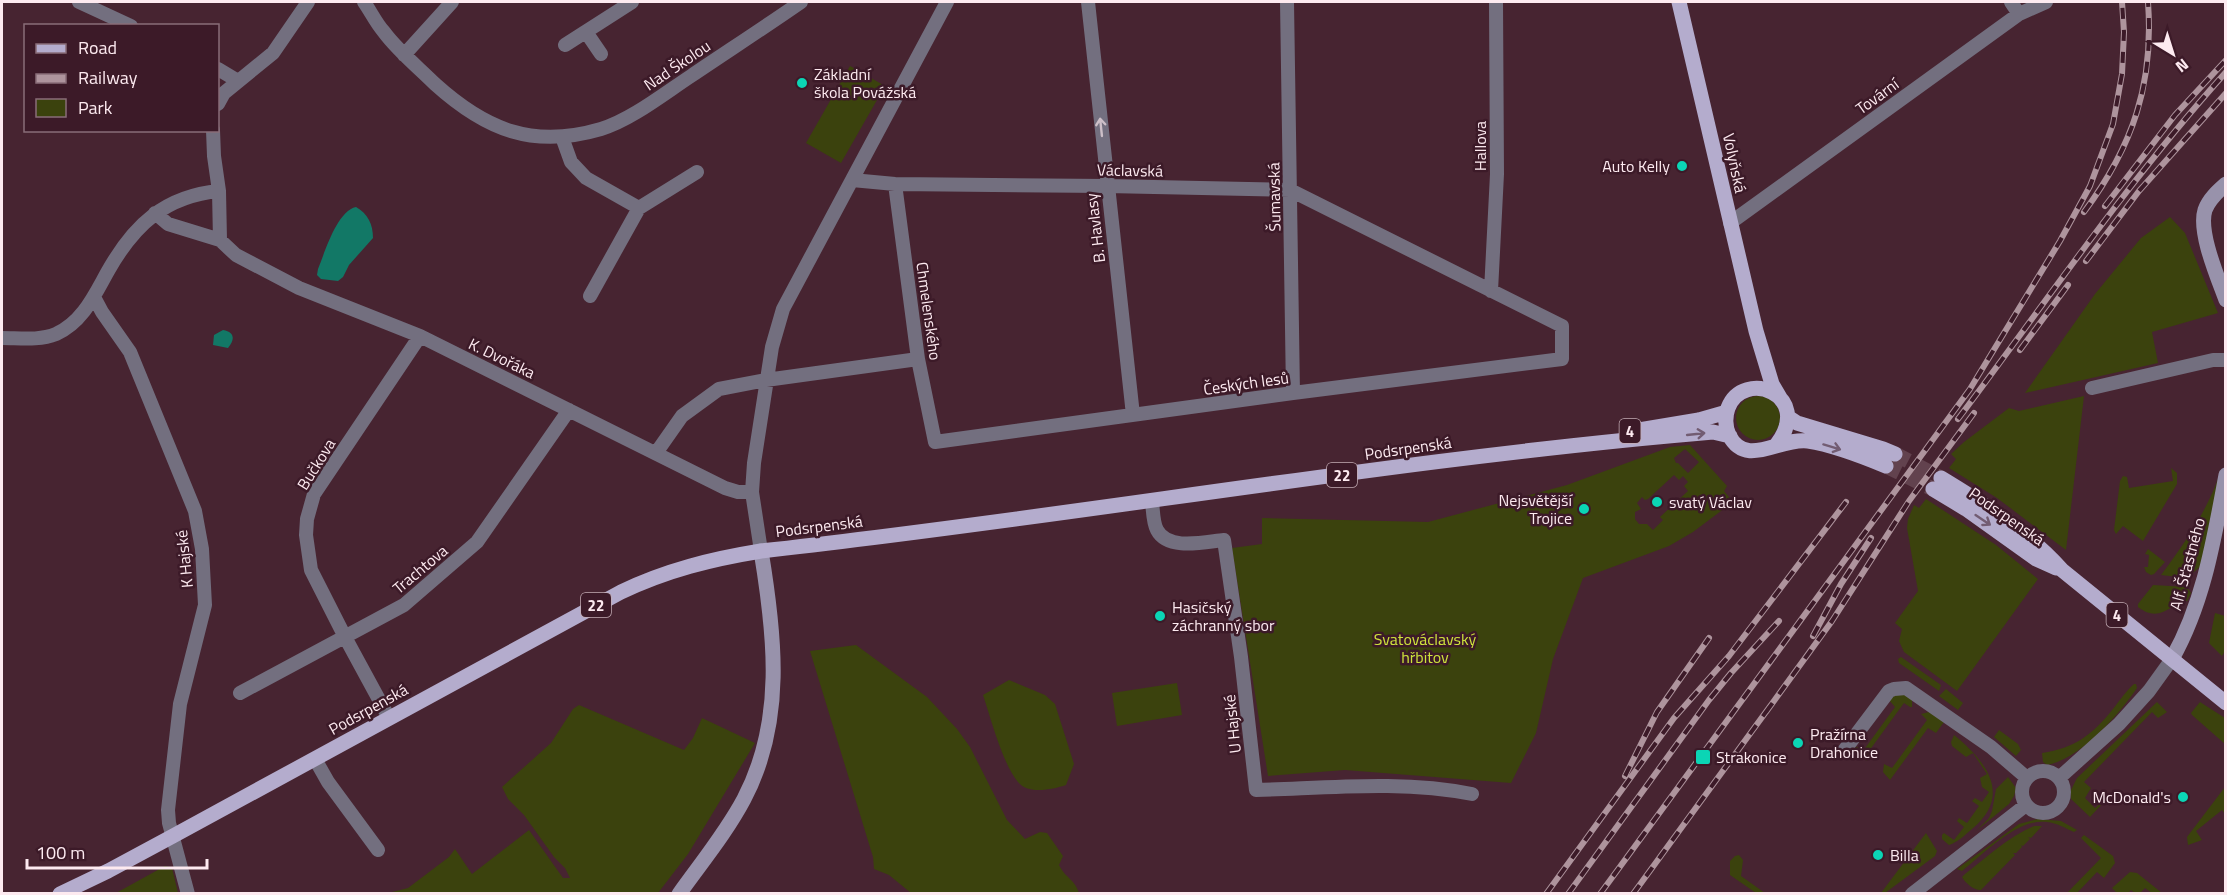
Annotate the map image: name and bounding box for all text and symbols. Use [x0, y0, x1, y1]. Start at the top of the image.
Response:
legend [24, 24, 219, 132]
north arrow [2143, 24, 2203, 84]
text: Road [78, 34, 117, 61]
street label: Nad Školou [639, 34, 715, 96]
text: N [2170, 53, 2194, 79]
place label: Základní škola Povážská [814, 62, 916, 104]
text: Railway [78, 64, 138, 91]
street label: Tovární [1850, 71, 1905, 120]
marker: Základní škola Povážská [795, 76, 809, 90]
text: Park [78, 94, 113, 121]
one-way arrow [1095, 118, 1106, 138]
street label: Hallova [1468, 121, 1492, 171]
street label: Volyňská [1717, 131, 1753, 195]
place label: Auto Kelly [1602, 154, 1670, 178]
street label: Václavská [1097, 157, 1163, 183]
marker: Auto Kelly [1675, 159, 1689, 173]
street label: Šumavská [1261, 162, 1287, 232]
street label: B. Havlasy [1079, 192, 1111, 264]
street label: Chmelenského [910, 260, 948, 362]
street label: K. Dvořáka [465, 332, 539, 384]
street label: Českých lesů [1202, 365, 1290, 401]
road number: 4 [1620, 419, 1640, 443]
one-way arrow [1685, 428, 1705, 439]
street label: Podsrpenská [1363, 430, 1453, 466]
street label: Bučkova [291, 434, 341, 494]
one-way arrow [1822, 443, 1841, 454]
road number: 22 [1327, 463, 1357, 487]
street label: Podsrpenská [1964, 481, 2050, 551]
place label: Nejsvětější Trojice [1499, 488, 1573, 530]
place label: svatý Václav [1669, 490, 1752, 514]
marker: svatý Václav [1650, 495, 1664, 509]
marker: Nejsvětější Trojice [1577, 502, 1591, 516]
street label: Podsrpenská [774, 509, 864, 543]
one-way arrow [1974, 514, 1990, 526]
street label: Alf. Šťastného [2163, 515, 2211, 613]
street label: K Hajské [169, 529, 199, 589]
street label: Trachtova [387, 539, 453, 599]
road number: 22 [581, 593, 611, 617]
place label: Hasičský záchranný sbor [1172, 595, 1275, 637]
road number: 4 [2106, 603, 2128, 627]
marker: Hasičský záchranný sbor [1153, 609, 1167, 623]
park label: Svatováclavský hřbitov [1374, 627, 1477, 669]
street label: Podsrpenská [324, 677, 412, 741]
street label: U Hajské [1217, 693, 1247, 755]
place label: Pražírna Drahonice [1810, 722, 1878, 764]
marker: Pražírna Drahonice [1791, 736, 1805, 750]
place label: Strakonice [1716, 745, 1787, 769]
marker: Strakonice [1694, 748, 1712, 766]
place label: McDonald's [2092, 785, 2171, 809]
marker: McDonald's [2176, 790, 2190, 804]
scale bar [27, 832, 207, 870]
text: 100 m [36, 839, 85, 866]
place label: Billa [1890, 843, 1919, 867]
marker: Billa [1871, 848, 1885, 862]

